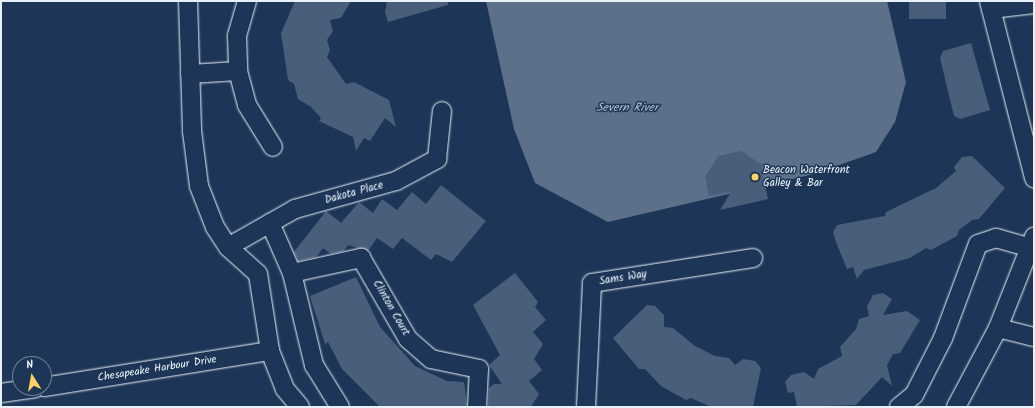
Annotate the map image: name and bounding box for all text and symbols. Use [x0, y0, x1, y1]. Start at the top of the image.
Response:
water label: Severn River [596, 101, 658, 115]
place label: Beacon Waterfront Galley & Bar [763, 164, 850, 190]
marker: Beacon Waterfront Galley & Bar [750, 172, 760, 182]
street label: Dakota Place [323, 179, 385, 207]
street label: Sams Way [598, 268, 648, 288]
street label: Clinton Court [370, 278, 412, 338]
street label: Chesapeake Harbour Drive [97, 353, 217, 385]
north arrow [12, 356, 52, 396]
text: N [25, 356, 35, 375]

